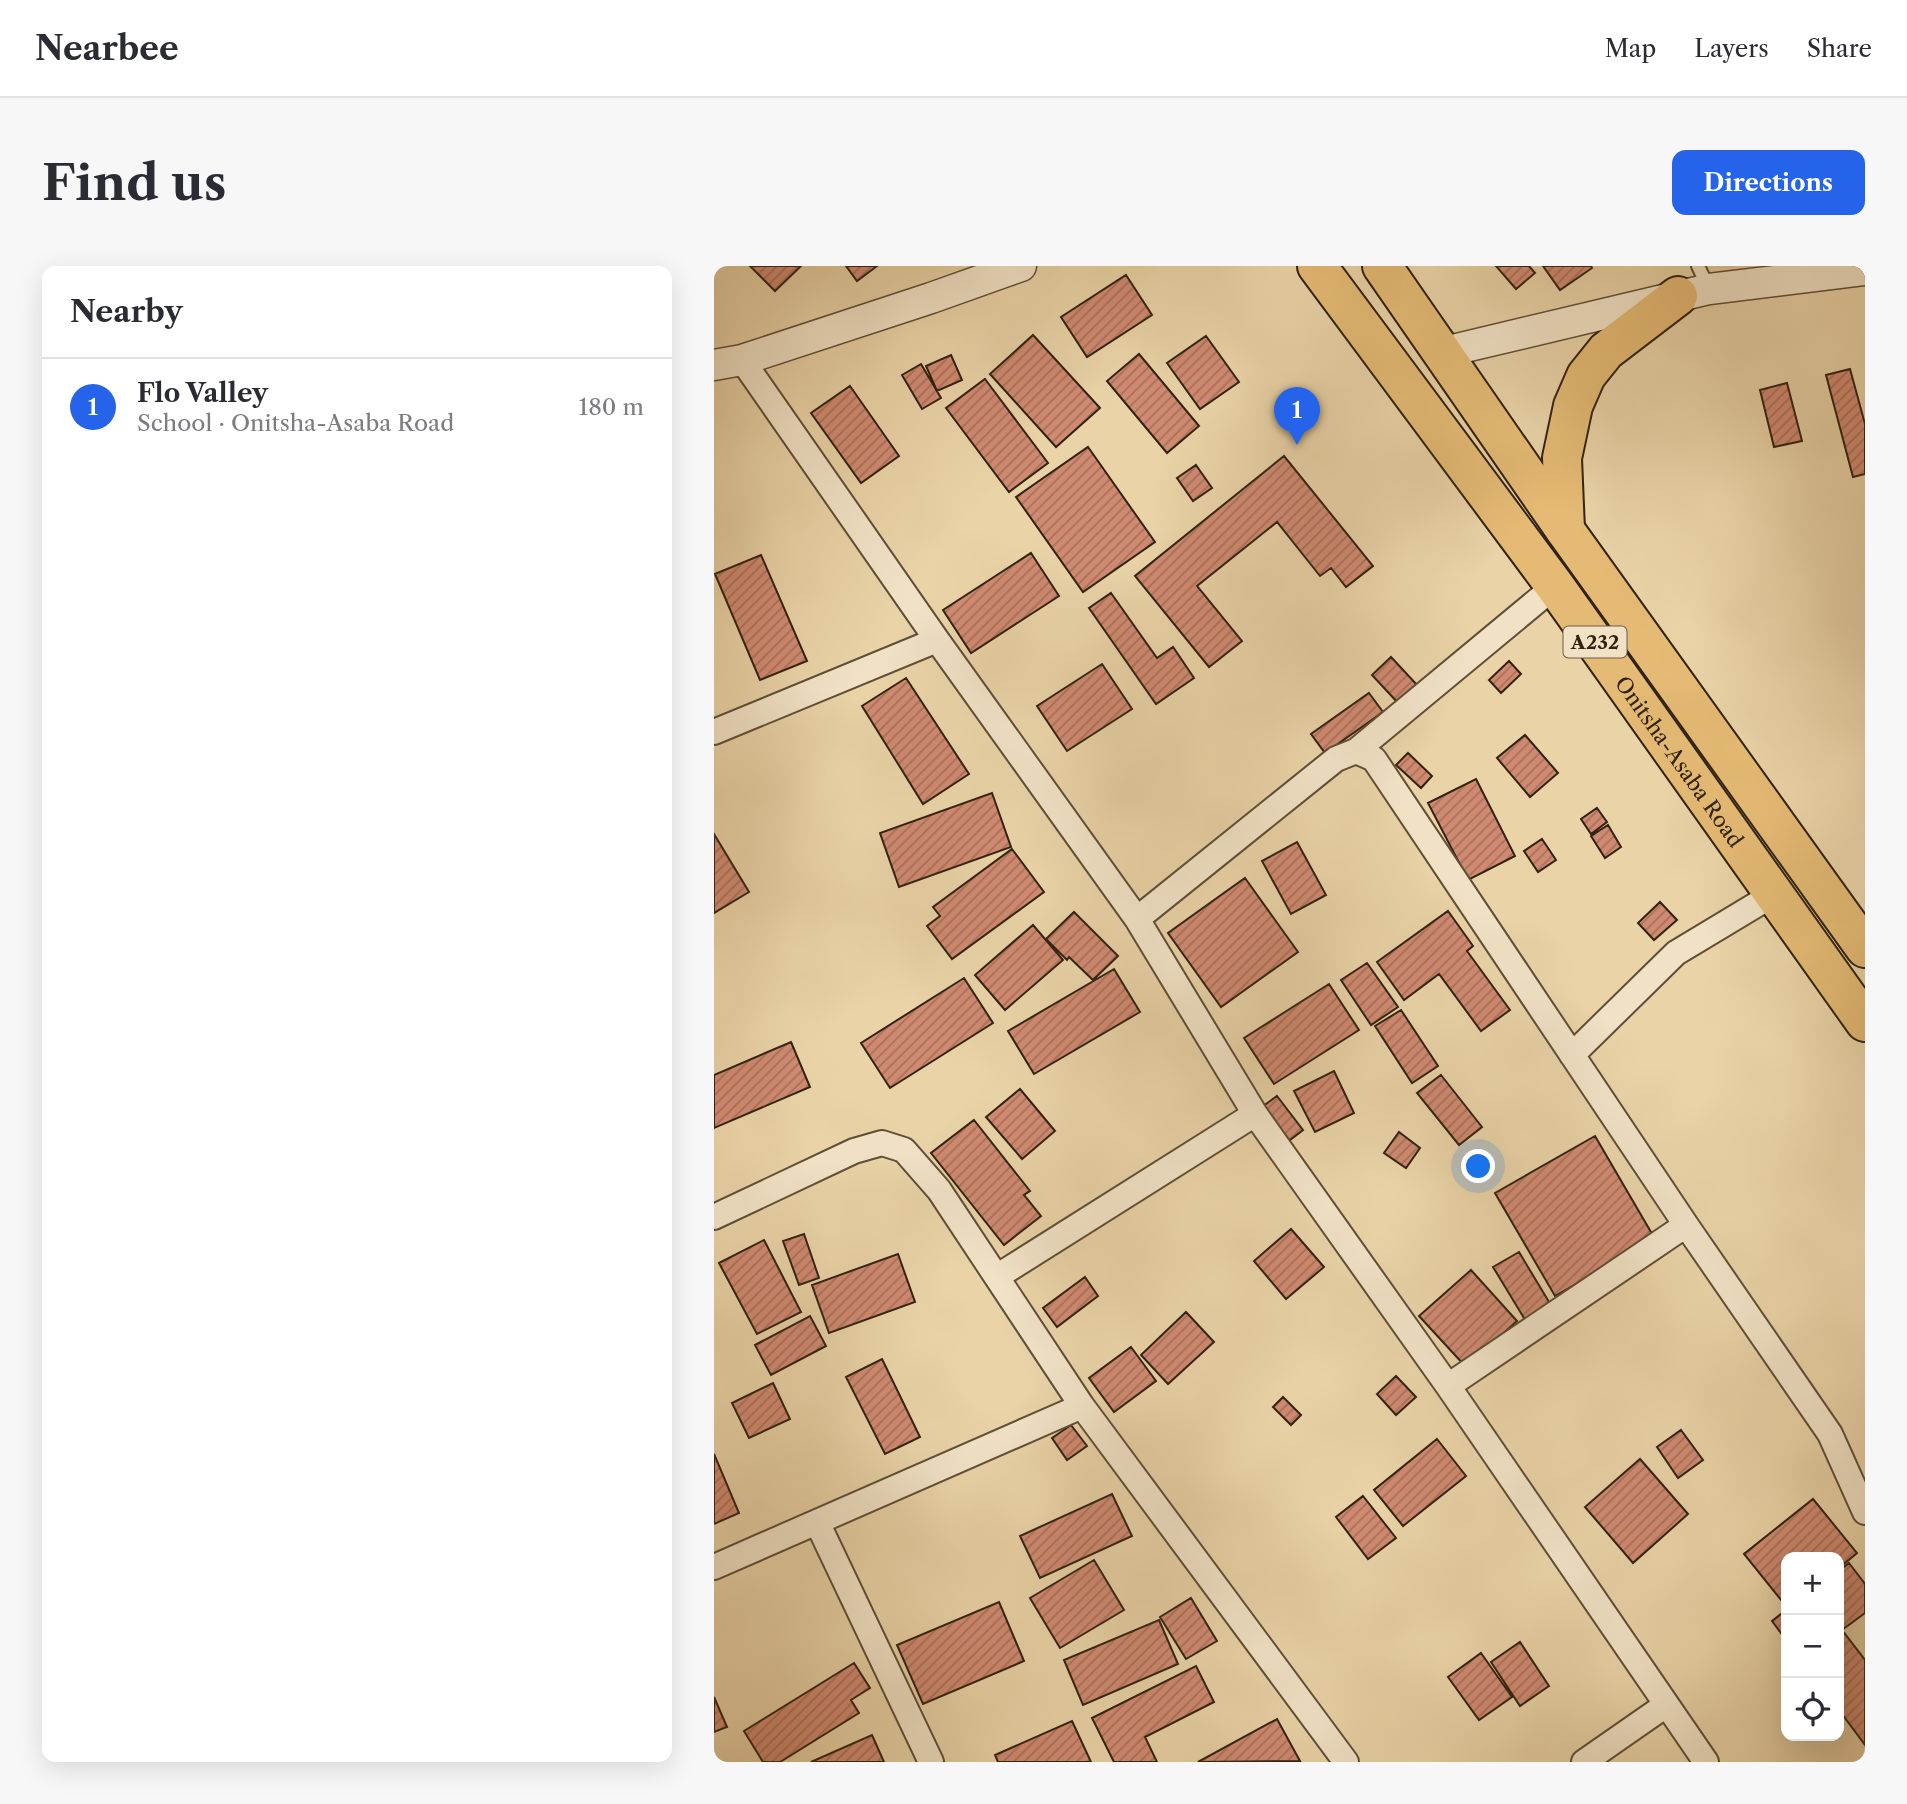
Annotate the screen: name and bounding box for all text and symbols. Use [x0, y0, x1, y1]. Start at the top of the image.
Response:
text: Nearbee [35, 28, 179, 69]
text: Map [1605, 34, 1656, 63]
text: Layers [1694, 34, 1769, 63]
text: Share [1807, 34, 1872, 63]
button: Directions [1672, 150, 1865, 215]
text: Find us [42, 152, 226, 213]
text: Nearby [70, 293, 183, 330]
text: Flo Valley [137, 377, 268, 409]
pin: 1 [1274, 387, 1320, 445]
text: 1 [88, 393, 98, 421]
text: 180 m [579, 393, 644, 421]
text: School · Onitsha-Asaba Road [137, 409, 454, 437]
road number: A232 [1564, 626, 1626, 658]
street label: Onitsha-Asaba Road [1610, 671, 1749, 852]
your location [1461, 1149, 1495, 1183]
map controls [1781, 1552, 1844, 1741]
button: + [1781, 1552, 1844, 1615]
button: − [1781, 1615, 1844, 1678]
button: locate [1781, 1678, 1844, 1741]

